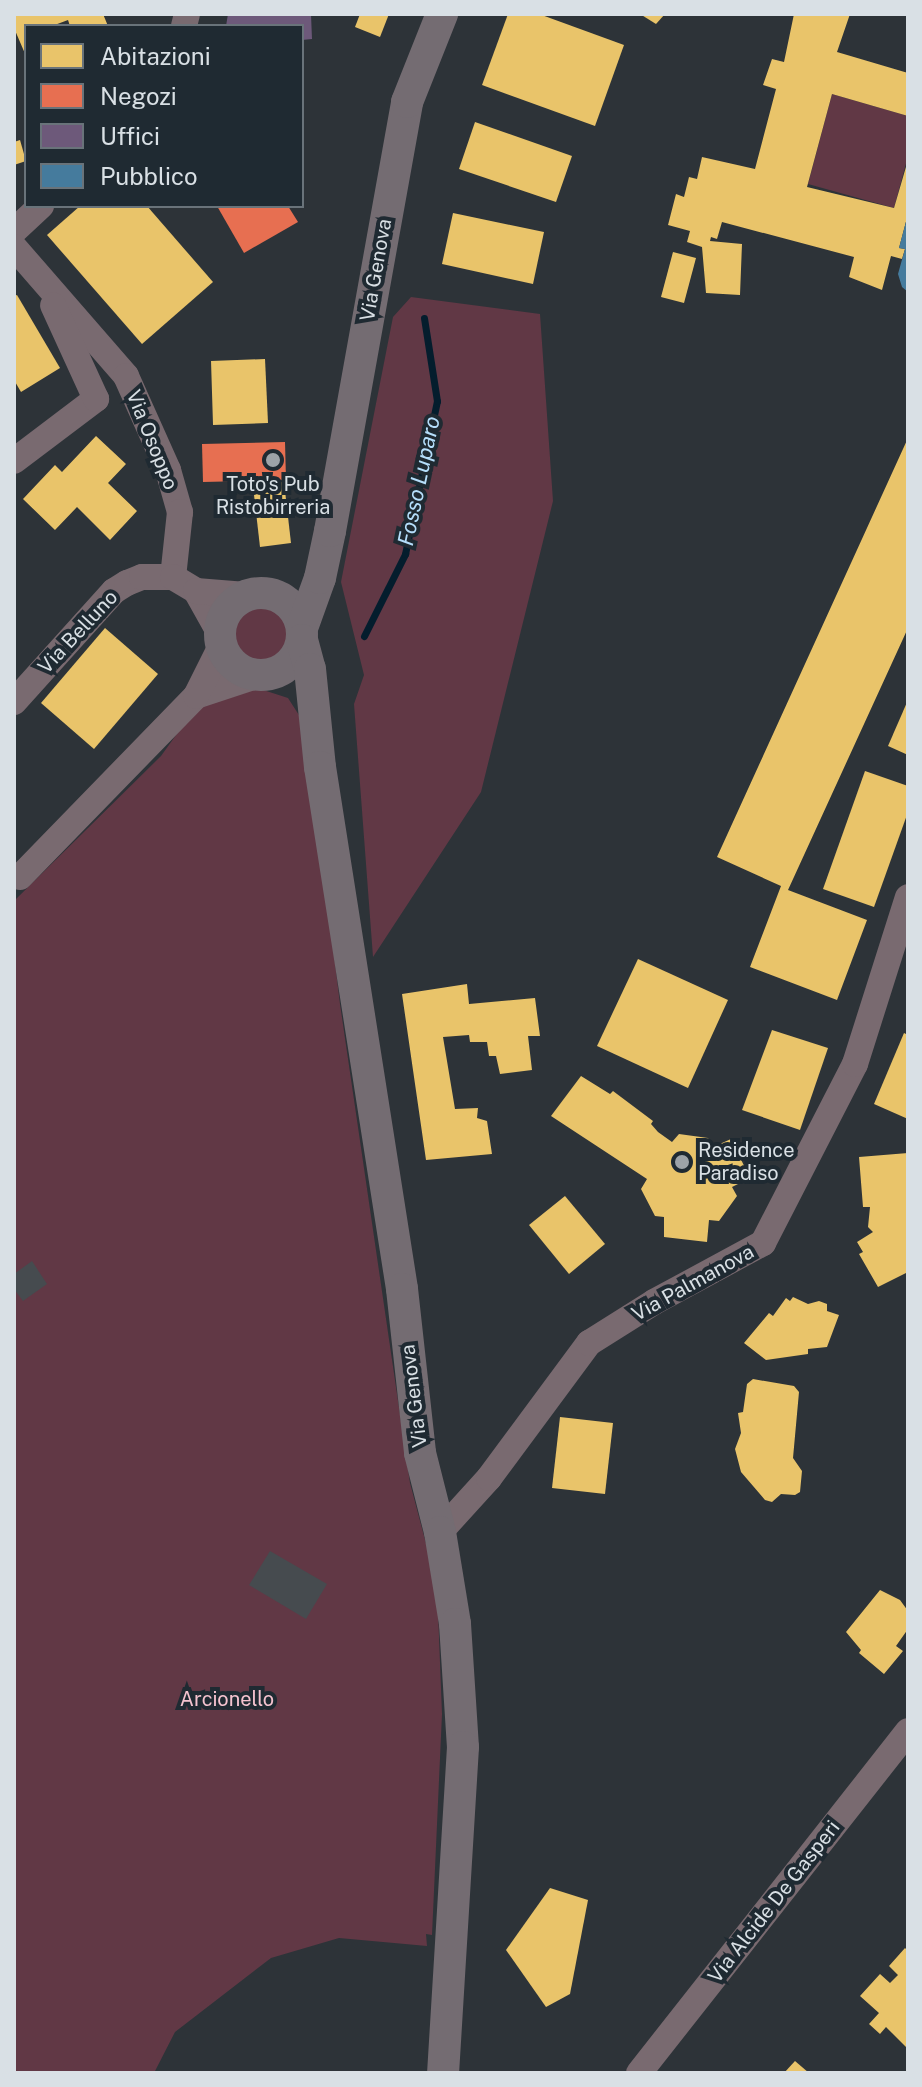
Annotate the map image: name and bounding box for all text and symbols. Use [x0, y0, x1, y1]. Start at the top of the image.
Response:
legend [24, 24, 304, 208]
text: Abitazioni [100, 42, 211, 70]
text: Negozi [100, 82, 177, 110]
text: Uffici [100, 122, 160, 150]
text: Pubblico [100, 162, 198, 190]
street label: Via Genova [355, 217, 397, 323]
street label: Via Osoppo [121, 387, 183, 493]
water label: Fosso Luparo [392, 414, 446, 548]
marker: Toto's Pub Ristobirreria [264, 451, 282, 469]
place label: Toto's Pub Ristobirreria [216, 472, 330, 519]
street label: Via Belluno [33, 585, 123, 679]
place label: Residence Paradiso [698, 1138, 794, 1185]
marker: Residence Paradiso [673, 1153, 691, 1171]
street label: Via Palmanova [628, 1240, 758, 1326]
street label: Via Genova [396, 1343, 432, 1449]
park label: Arcionello [180, 1687, 274, 1711]
street label: Via Alcide De Gasperi [703, 1816, 845, 1988]

